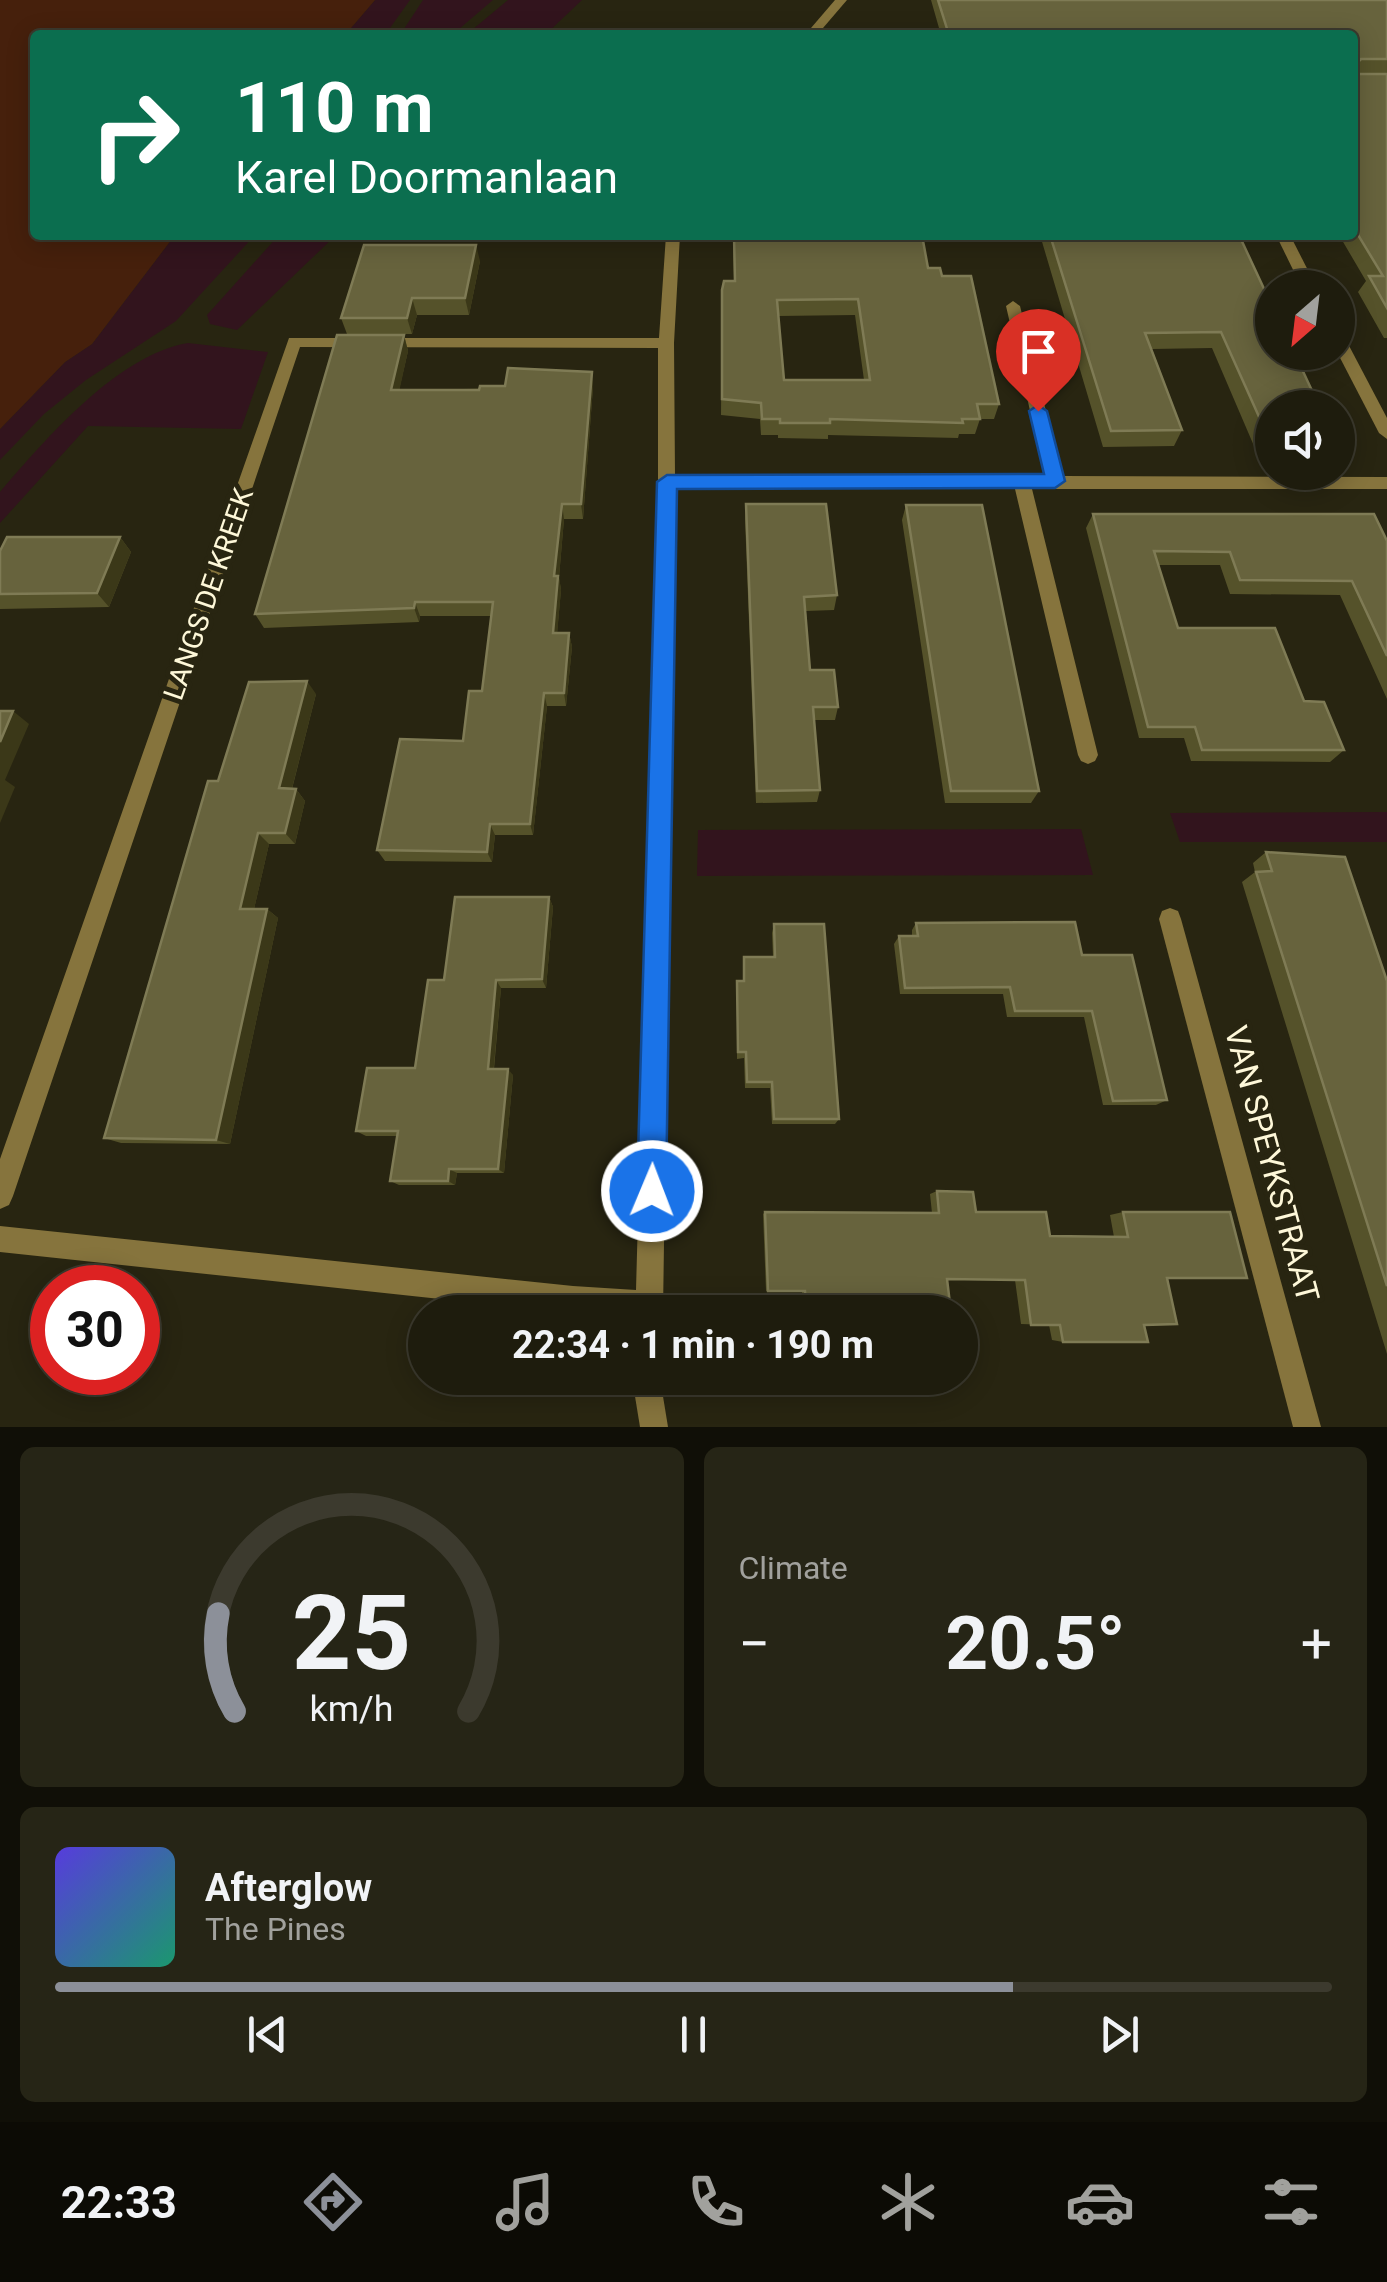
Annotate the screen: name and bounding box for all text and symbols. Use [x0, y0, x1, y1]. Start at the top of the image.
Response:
text: 110 m [235, 67, 434, 149]
icon: right [70, 70, 200, 200]
text: Karel Doormanlaan [235, 151, 618, 204]
north arrow [1255, 270, 1355, 370]
map controls [1255, 270, 1355, 490]
pin [996, 309, 1081, 412]
icon: arrive [1011, 324, 1066, 379]
button: sound [1255, 390, 1355, 490]
street label: LANGS DE KREEK [157, 484, 260, 704]
street label: VAN SPEYKSTRAAT [1217, 1022, 1327, 1306]
position arrow [600, 1139, 704, 1243]
speed limit sign: 30 [30, 1265, 160, 1395]
text: 22:34 · 1 min · 190 m [512, 1323, 874, 1367]
text: Climate [739, 1549, 848, 1587]
text: 25 [292, 1573, 411, 1694]
text: 20.5° [945, 1599, 1125, 1687]
text: − [739, 1612, 770, 1676]
text: + [1301, 1612, 1332, 1676]
text: km/h [310, 1688, 394, 1730]
text: Afterglow [205, 1866, 372, 1910]
text: The Pines [205, 1910, 346, 1948]
icon: previous [240, 2007, 295, 2062]
icon: pause [666, 2007, 721, 2062]
icon: next [1092, 2007, 1147, 2062]
icon: directions [298, 2167, 368, 2237]
icon: music [490, 2167, 560, 2237]
icon: phone [681, 2167, 751, 2237]
icon: climate [873, 2167, 943, 2237]
icon: car [1065, 2167, 1135, 2237]
icon: filters [1256, 2167, 1326, 2237]
text: 22:33 [61, 2176, 177, 2229]

